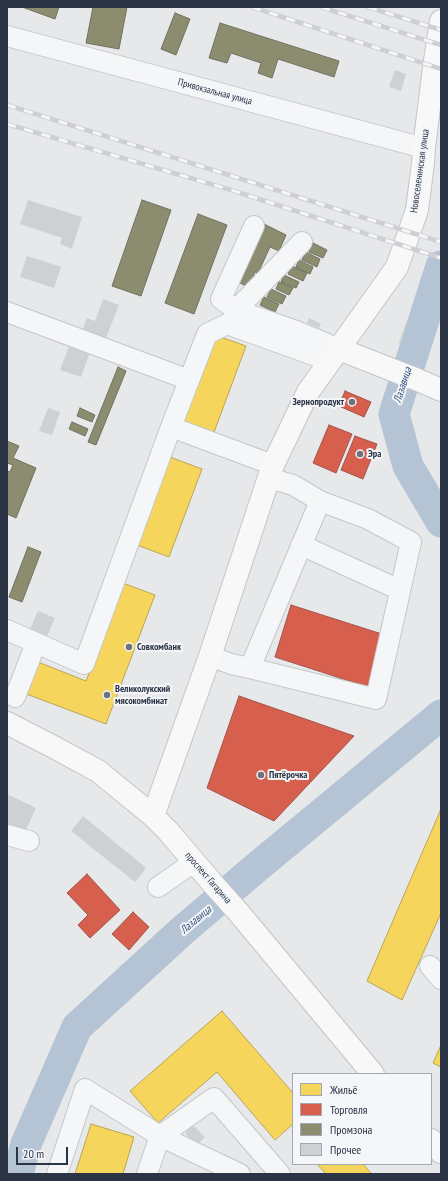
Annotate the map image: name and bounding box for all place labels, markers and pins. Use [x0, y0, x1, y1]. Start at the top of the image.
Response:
place label: Зернопродукт [292, 396, 344, 408]
marker: Зернопродукт [347, 397, 357, 407]
place label: Эра [368, 448, 381, 460]
marker: Эра [355, 449, 365, 459]
place label: Совкомбанк [137, 641, 181, 653]
marker: Совкомбанк [124, 642, 134, 652]
place label: Великолукский мясокомбинат [115, 683, 170, 706]
marker: Великолукский мясокомбинат [102, 690, 112, 700]
place label: Пятёрочка [269, 769, 307, 781]
marker: Пятёрочка [256, 770, 266, 780]

